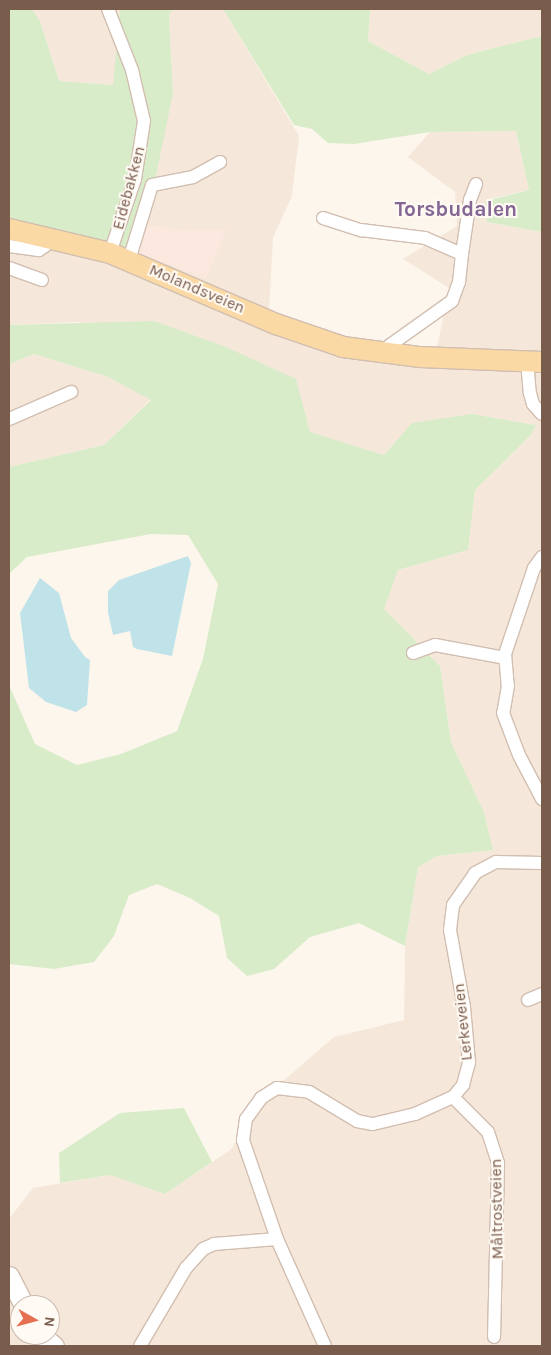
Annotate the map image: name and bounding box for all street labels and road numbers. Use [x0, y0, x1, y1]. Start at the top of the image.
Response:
street label: Eidebakken [109, 144, 149, 232]
street label: Molandsveien [146, 260, 248, 318]
street label: Lerkeveien [449, 982, 477, 1062]
street label: Måltrostveien [487, 1158, 507, 1260]

